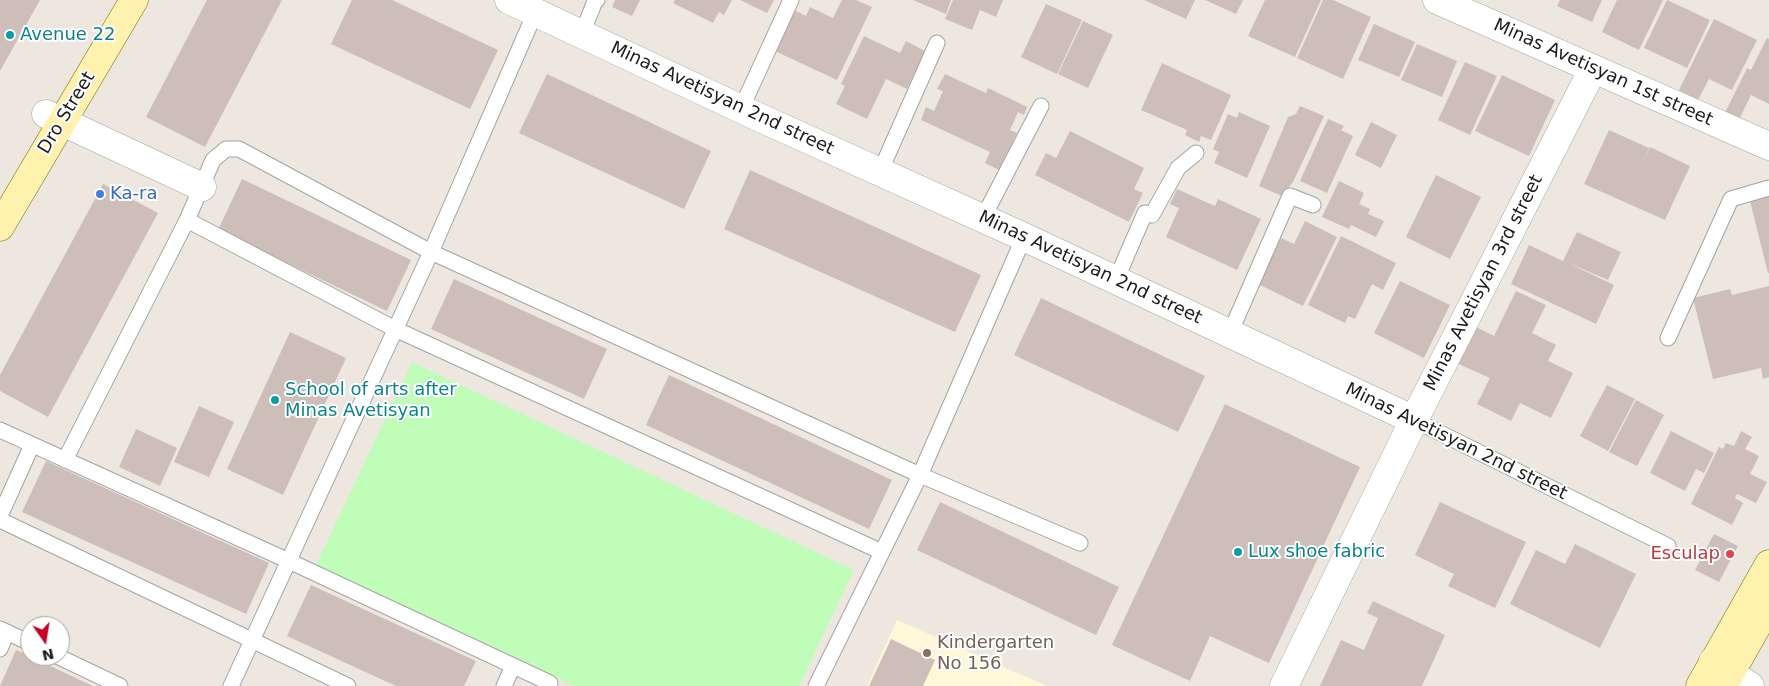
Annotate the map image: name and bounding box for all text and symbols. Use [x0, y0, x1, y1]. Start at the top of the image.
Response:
street label: Minas Avetisyan 1st street [1490, 15, 1716, 131]
place label: Avenue 22 [20, 24, 116, 46]
marker: Avenue 22 [4, 29, 16, 41]
street label: Minas Avetisyan 2nd street [607, 38, 837, 160]
street label: Dro Street [34, 68, 100, 158]
street label: Minas Avetisyan 3rd street [1420, 171, 1548, 395]
place label: Ka-ra [110, 183, 157, 205]
marker: Ka-ra [94, 188, 106, 200]
street label: Minas Avetisyan 2nd street [975, 207, 1205, 329]
place label: School of arts after Minas Avetisyan [285, 379, 457, 422]
street label: Minas Avetisyan 2nd street [1342, 379, 1570, 505]
marker: School of arts after Minas Avetisyan [269, 394, 281, 406]
place label: Lux shoe fabric [1248, 541, 1385, 563]
place label: Esculap [1650, 543, 1720, 565]
marker: Lux shoe fabric [1232, 546, 1244, 558]
marker: Esculap [1724, 548, 1736, 560]
north arrow [20, 616, 70, 666]
place label: Kindergarten No 156 [937, 632, 1054, 674]
text: N [41, 646, 56, 664]
marker: Kindergarten No 156 [921, 647, 933, 659]

